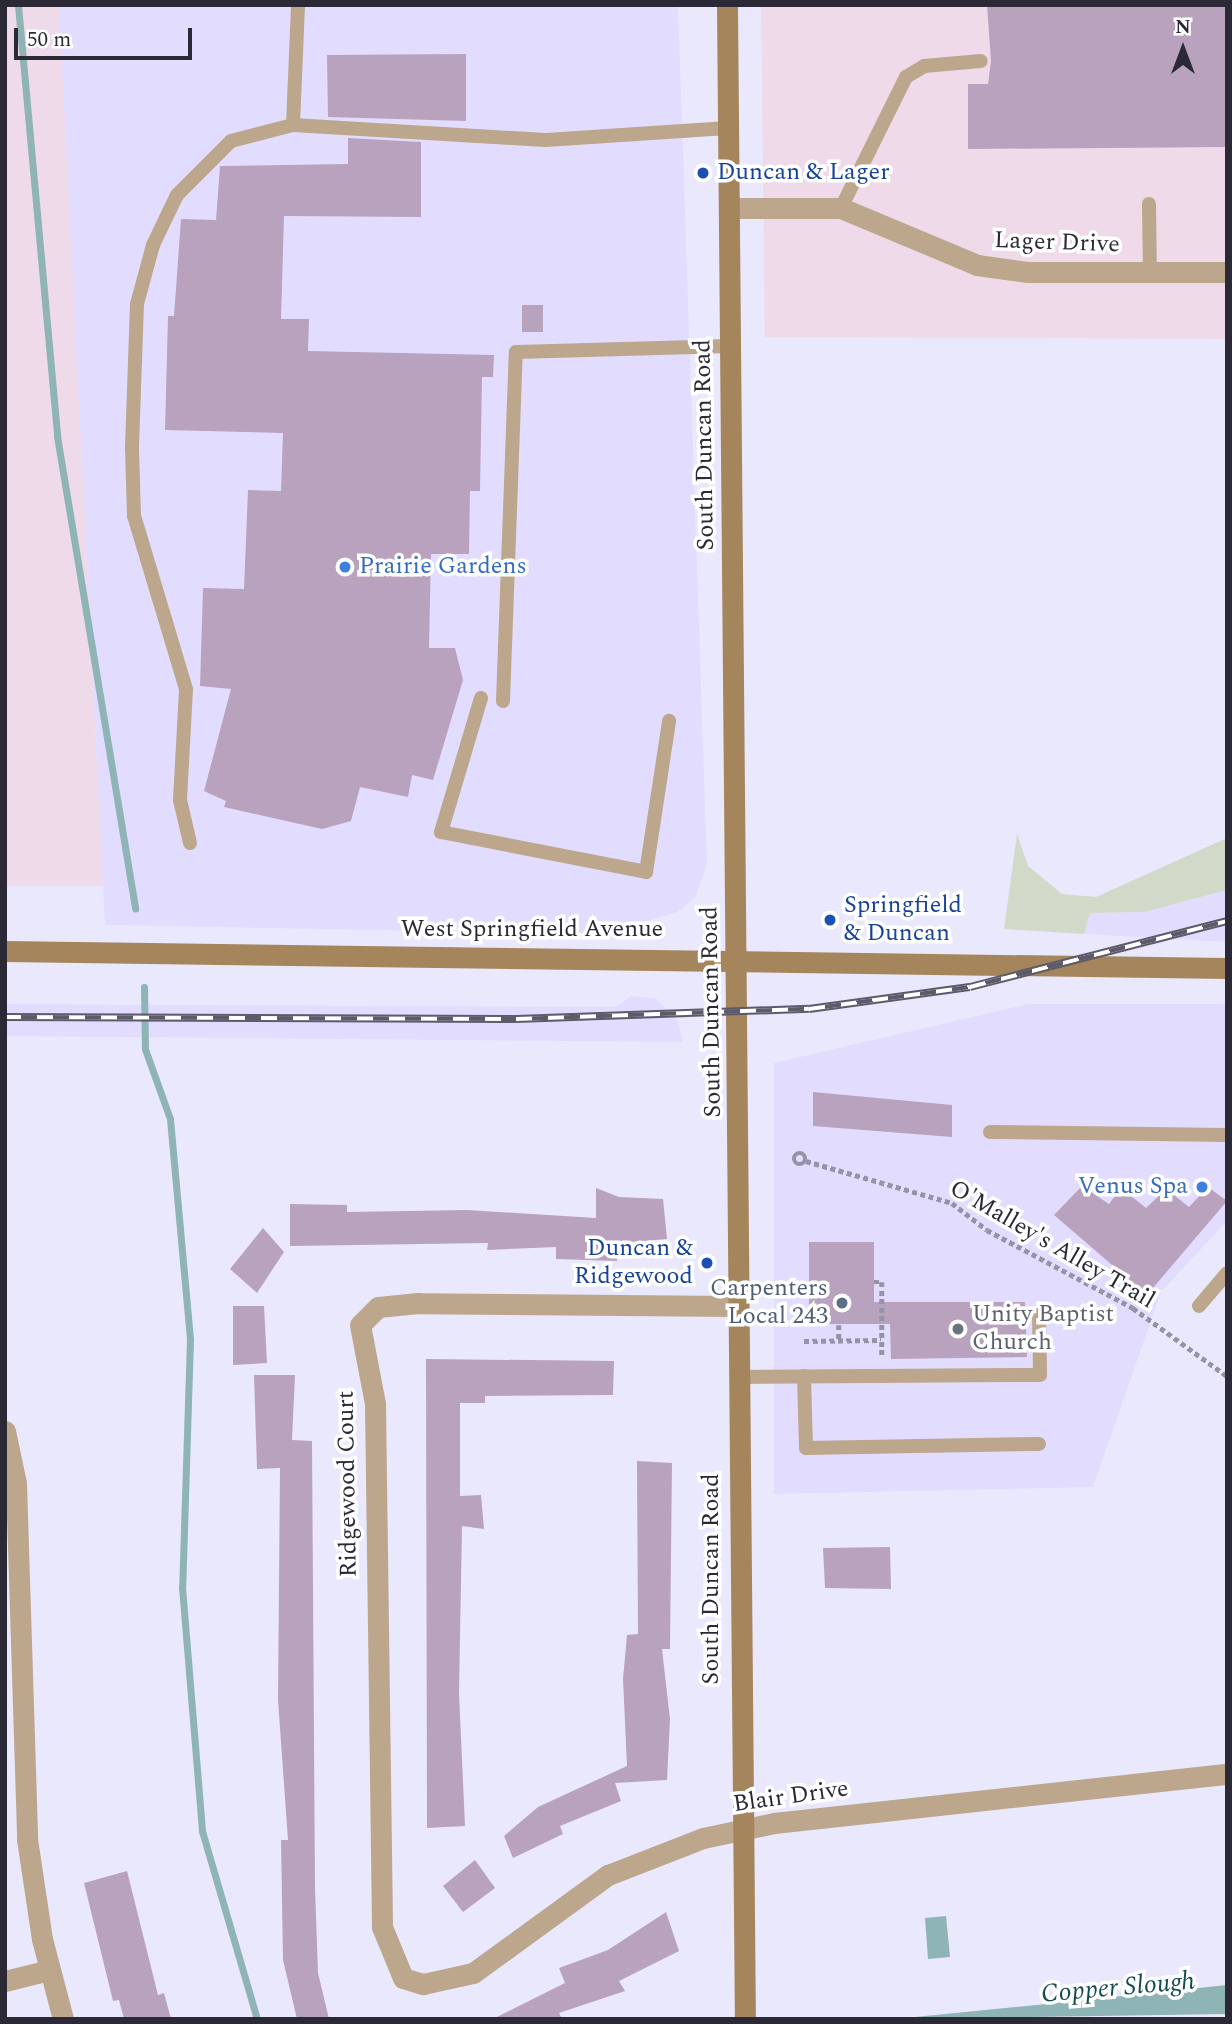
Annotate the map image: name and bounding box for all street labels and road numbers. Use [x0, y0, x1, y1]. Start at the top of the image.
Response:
street label: Lager Drive [994, 226, 1120, 260]
street label: South Duncan Road [689, 339, 721, 551]
street label: South Duncan Road [696, 906, 728, 1118]
street label: West Springfield Avenue [401, 916, 663, 944]
street label: O'Malley's Alley Trail [944, 1174, 1160, 1316]
street label: Ridgewood Court [332, 1390, 364, 1578]
street label: South Duncan Road [698, 1473, 726, 1685]
street label: Blair Drive [731, 1775, 851, 1819]

